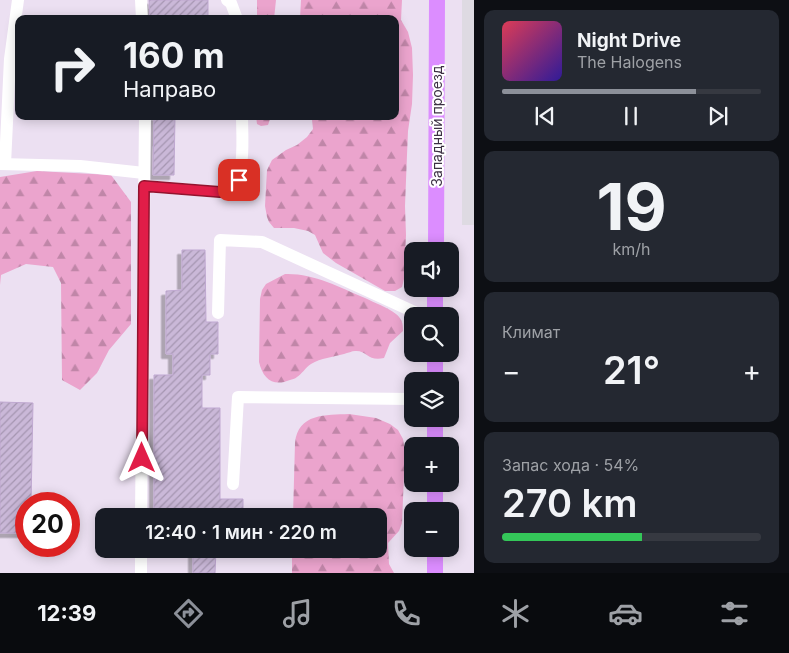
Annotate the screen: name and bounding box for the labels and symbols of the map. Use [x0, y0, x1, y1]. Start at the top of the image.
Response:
street label: Западный проезд [428, 65, 445, 187]
pin [218, 159, 260, 201]
position arrow [115, 431, 167, 483]
speed limit sign: 20 [15, 492, 80, 557]

